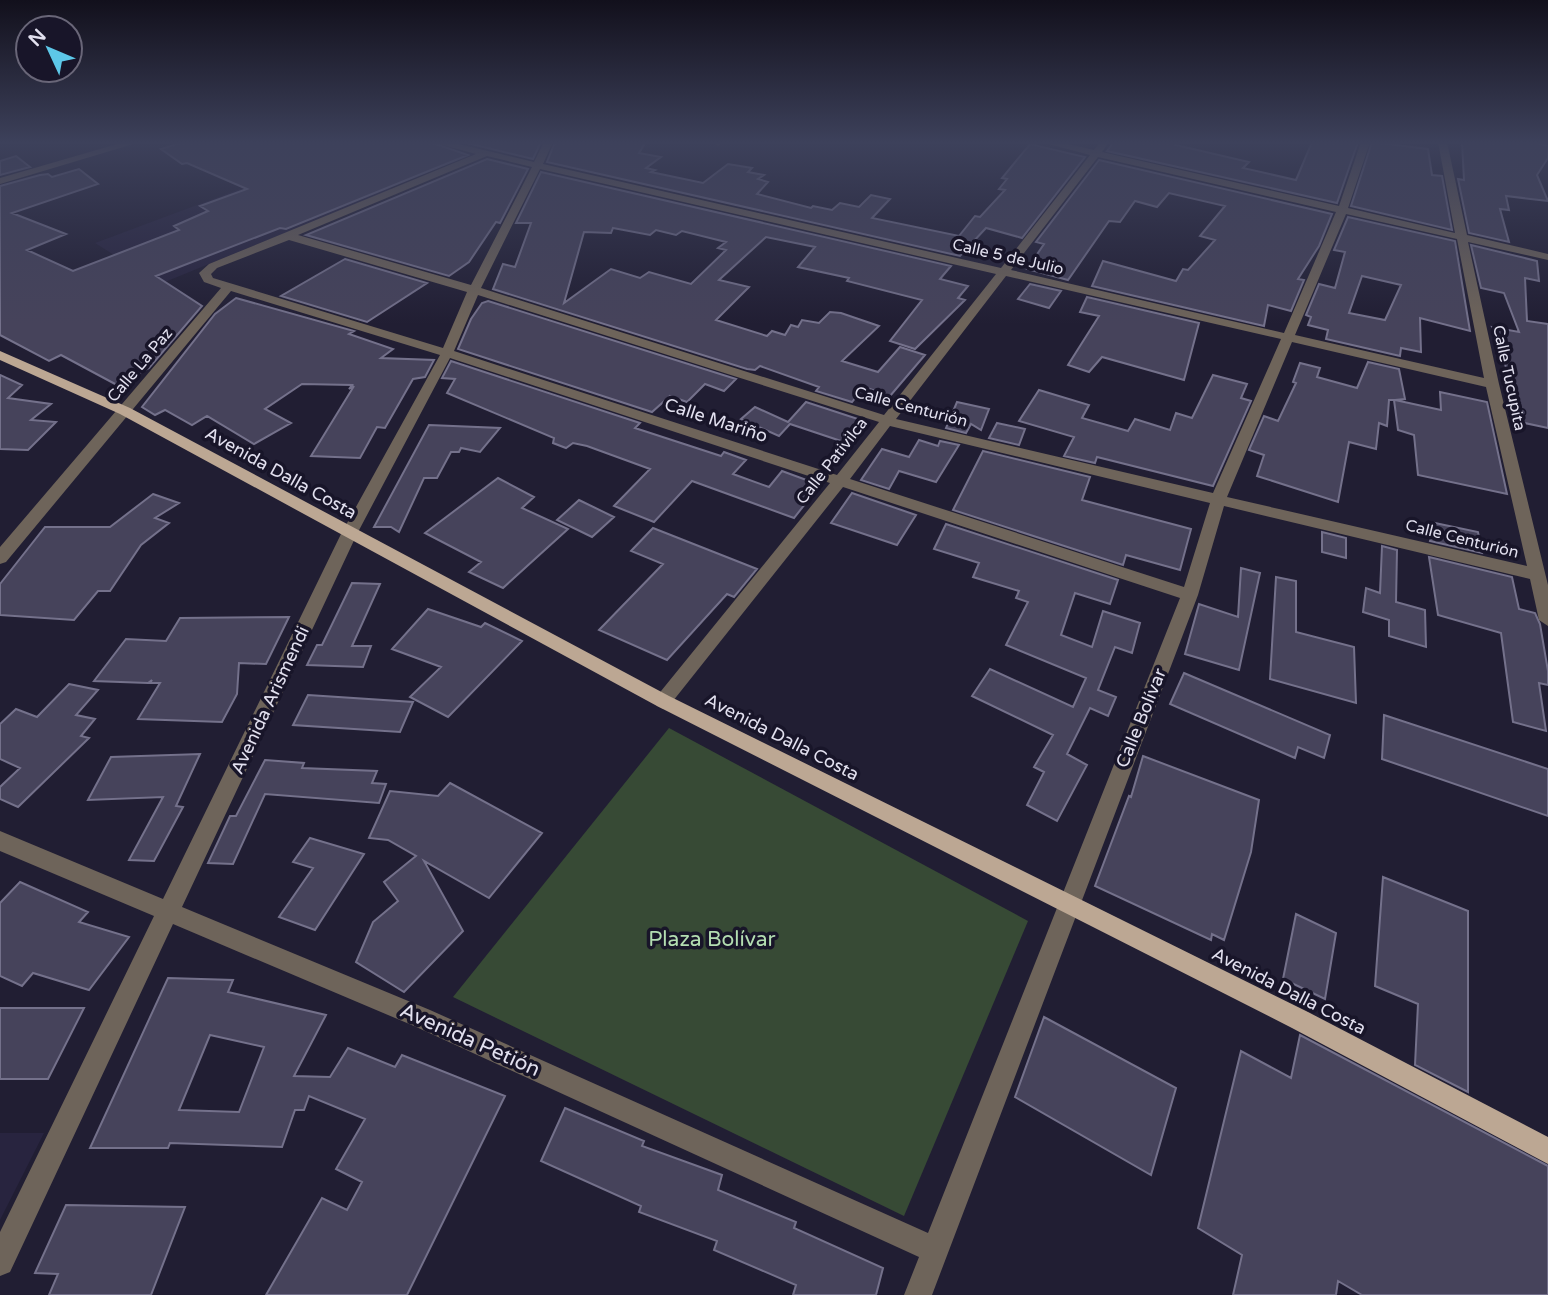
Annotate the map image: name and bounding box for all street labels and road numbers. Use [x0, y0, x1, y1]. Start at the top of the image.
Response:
street label: Calle 5 de Julio [950, 234, 1066, 280]
street label: Calle Tucupita [1488, 323, 1530, 433]
street label: Calle La Paz [103, 324, 177, 406]
street label: Calle Centurión [852, 382, 970, 432]
street label: Calle Mariño [662, 393, 770, 447]
street label: Calle Pativilca [792, 414, 872, 508]
street label: Avenida Dalla Costa [201, 422, 361, 524]
street label: Calle Centurión [1403, 515, 1521, 563]
street label: Avenida Arismendi [226, 622, 314, 778]
street label: Calle Bolívar [1111, 665, 1171, 771]
street label: Avenida Dalla Costa [701, 689, 863, 785]
street label: Avenida Dalla Costa [1208, 943, 1370, 1039]
street label: Avenida Petión [396, 998, 544, 1082]

